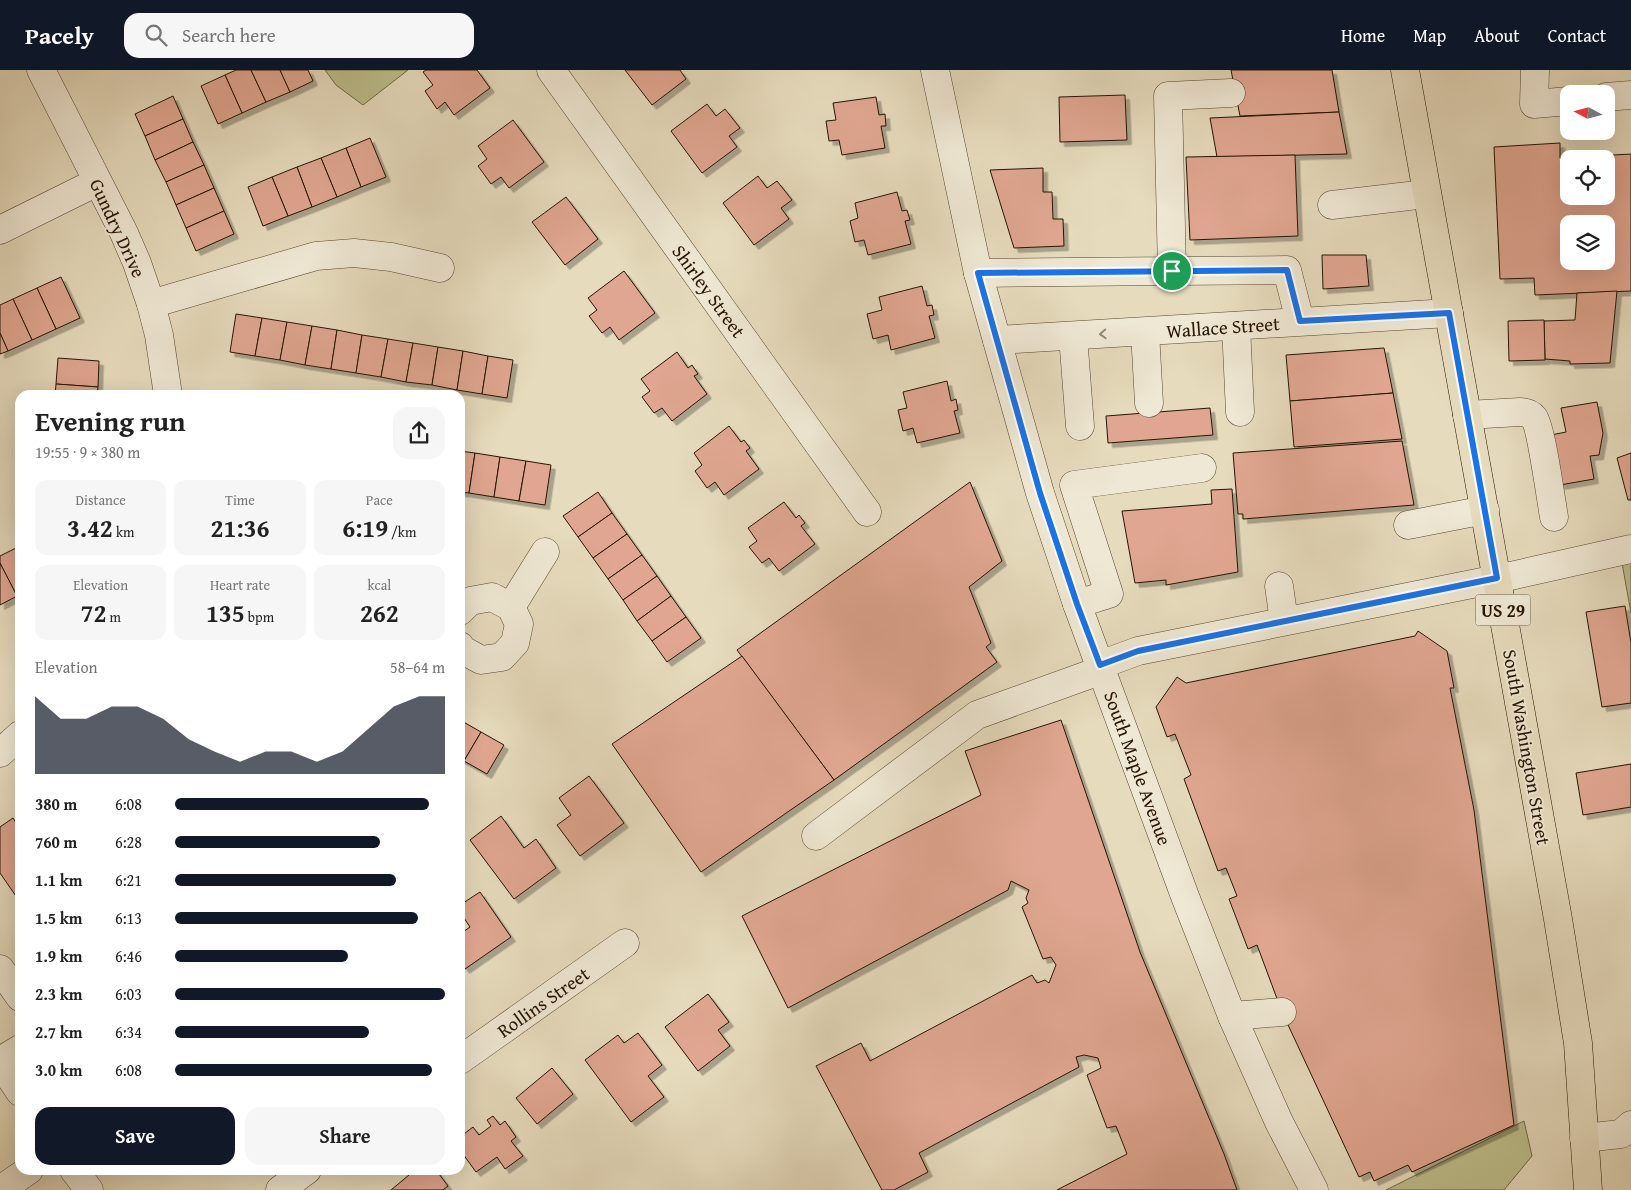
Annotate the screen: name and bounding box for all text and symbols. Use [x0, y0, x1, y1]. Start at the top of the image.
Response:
search box [124, 13, 474, 58]
text: Pacely [25, 18, 94, 53]
icon: search [142, 21, 170, 49]
text: Search here [182, 21, 276, 49]
text: Home [1341, 22, 1385, 49]
text: Map [1413, 22, 1446, 49]
text: About [1474, 22, 1520, 49]
text: Contact [1548, 22, 1606, 49]
north arrow [1560, 85, 1615, 140]
map controls [1560, 85, 1615, 270]
button: locate [1560, 150, 1615, 205]
street label: Gundry Drive [83, 174, 153, 282]
button: layers [1560, 215, 1615, 270]
street label: Shirley Street [666, 239, 753, 344]
pin [1151, 250, 1193, 292]
icon: arrive [1158, 257, 1186, 285]
street label: Wallace Street [1165, 309, 1281, 345]
one-way arrow [1099, 329, 1107, 340]
text: Evening run [35, 400, 186, 441]
button: share [393, 407, 445, 459]
text: 19:55 · 9 × 380 m [35, 440, 140, 464]
text: Distance [76, 490, 126, 510]
text: Time [225, 490, 255, 510]
text: Pace [366, 490, 393, 510]
text: 3.42 [67, 510, 113, 546]
text: 21:36 [211, 510, 269, 546]
text: 6:19 [342, 510, 388, 546]
text: km [113, 522, 134, 542]
text: /km [388, 522, 416, 542]
text: Elevation [73, 575, 128, 595]
text: Heart rate [210, 575, 270, 595]
text: kcal [367, 575, 391, 595]
road number: US 29 [1476, 594, 1530, 626]
text: 72 [80, 595, 106, 631]
text: 135 [206, 595, 245, 631]
text: 262 [360, 595, 399, 631]
text: m [106, 607, 121, 627]
text: bpm [245, 607, 274, 627]
street label: South Washington Street [1496, 647, 1558, 847]
text: Elevation [35, 655, 98, 679]
text: 58–64 m [390, 655, 445, 679]
street label: South Maple Avenue [1097, 687, 1179, 849]
text: 380 m [35, 792, 77, 816]
text: 6:08 [115, 792, 142, 816]
text: 760 m [35, 830, 77, 854]
text: 6:28 [115, 830, 142, 854]
text: 1.1 km [35, 868, 82, 892]
text: 6:21 [115, 868, 142, 892]
text: 1.5 km [35, 906, 82, 930]
text: 6:13 [115, 906, 142, 930]
text: 1.9 km [35, 944, 82, 968]
text: 6:46 [115, 944, 142, 968]
street label: Rollins Street [491, 960, 595, 1044]
text: 2.3 km [35, 982, 82, 1006]
text: 6:03 [115, 982, 142, 1006]
text: 2.7 km [35, 1020, 82, 1044]
text: 6:34 [115, 1020, 142, 1044]
text: 3.0 km [35, 1058, 82, 1082]
text: 6:08 [115, 1058, 142, 1082]
button: Save [35, 1107, 235, 1165]
button: Share [245, 1107, 445, 1165]

